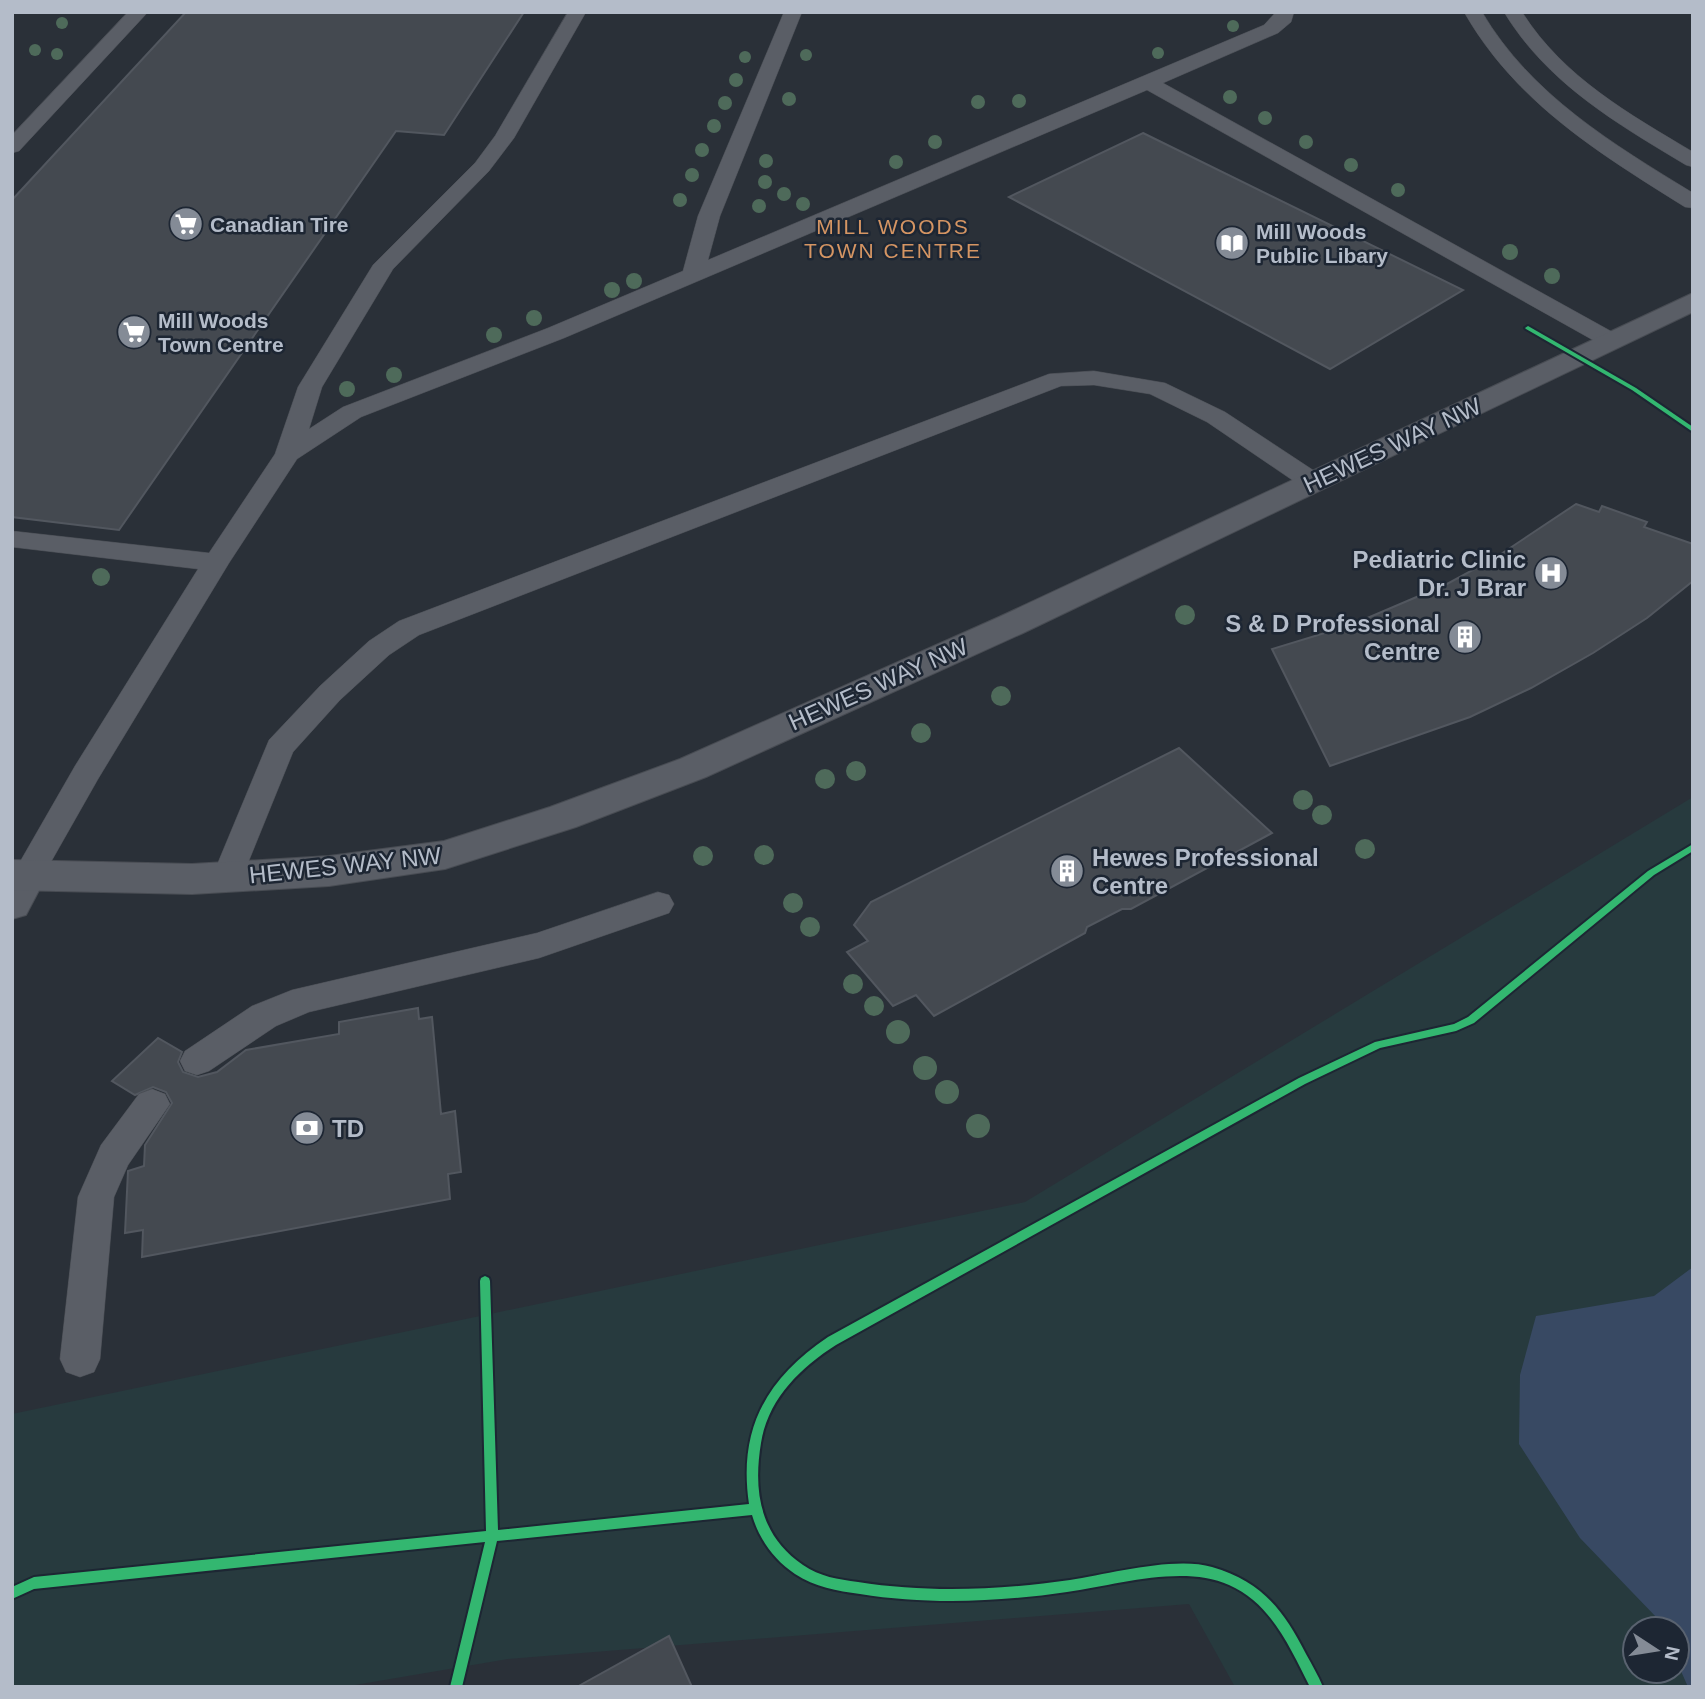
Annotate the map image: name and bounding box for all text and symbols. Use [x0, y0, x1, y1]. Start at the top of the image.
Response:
supermarket icon: Canadian Tire [167, 205, 205, 243]
place label: Canadian Tire [210, 213, 349, 236]
district label: MILL WOODS TOWN CENTRE [804, 215, 982, 262]
place label: Mill Woods Public Libary [1256, 220, 1388, 267]
library icon: Mill Woods Public Libary [1213, 224, 1251, 262]
place label: Mill Woods Town Centre [158, 309, 284, 356]
supermarket icon: Mill Woods Town Centre [115, 313, 153, 351]
street label: HEWES WAY NW [1299, 392, 1485, 498]
place label: Pediatric Clinic Dr. J Brar [1353, 546, 1526, 601]
hospital icon: Pediatric Clinic Dr. J Brar [1532, 554, 1570, 592]
place label: S & D Professional Centre [1225, 610, 1440, 665]
building icon: S & D Professional Centre [1446, 618, 1484, 656]
street label: HEWES WAY NW [784, 632, 972, 736]
street label: HEWES WAY NW [248, 841, 443, 889]
place label: Hewes Professional Centre [1092, 844, 1319, 899]
building icon: Hewes Professional Centre [1048, 852, 1086, 890]
bank icon: TD [288, 1109, 326, 1147]
place label: TD [332, 1115, 364, 1142]
north arrow [1621, 1615, 1691, 1685]
text: N [1660, 1645, 1684, 1662]

